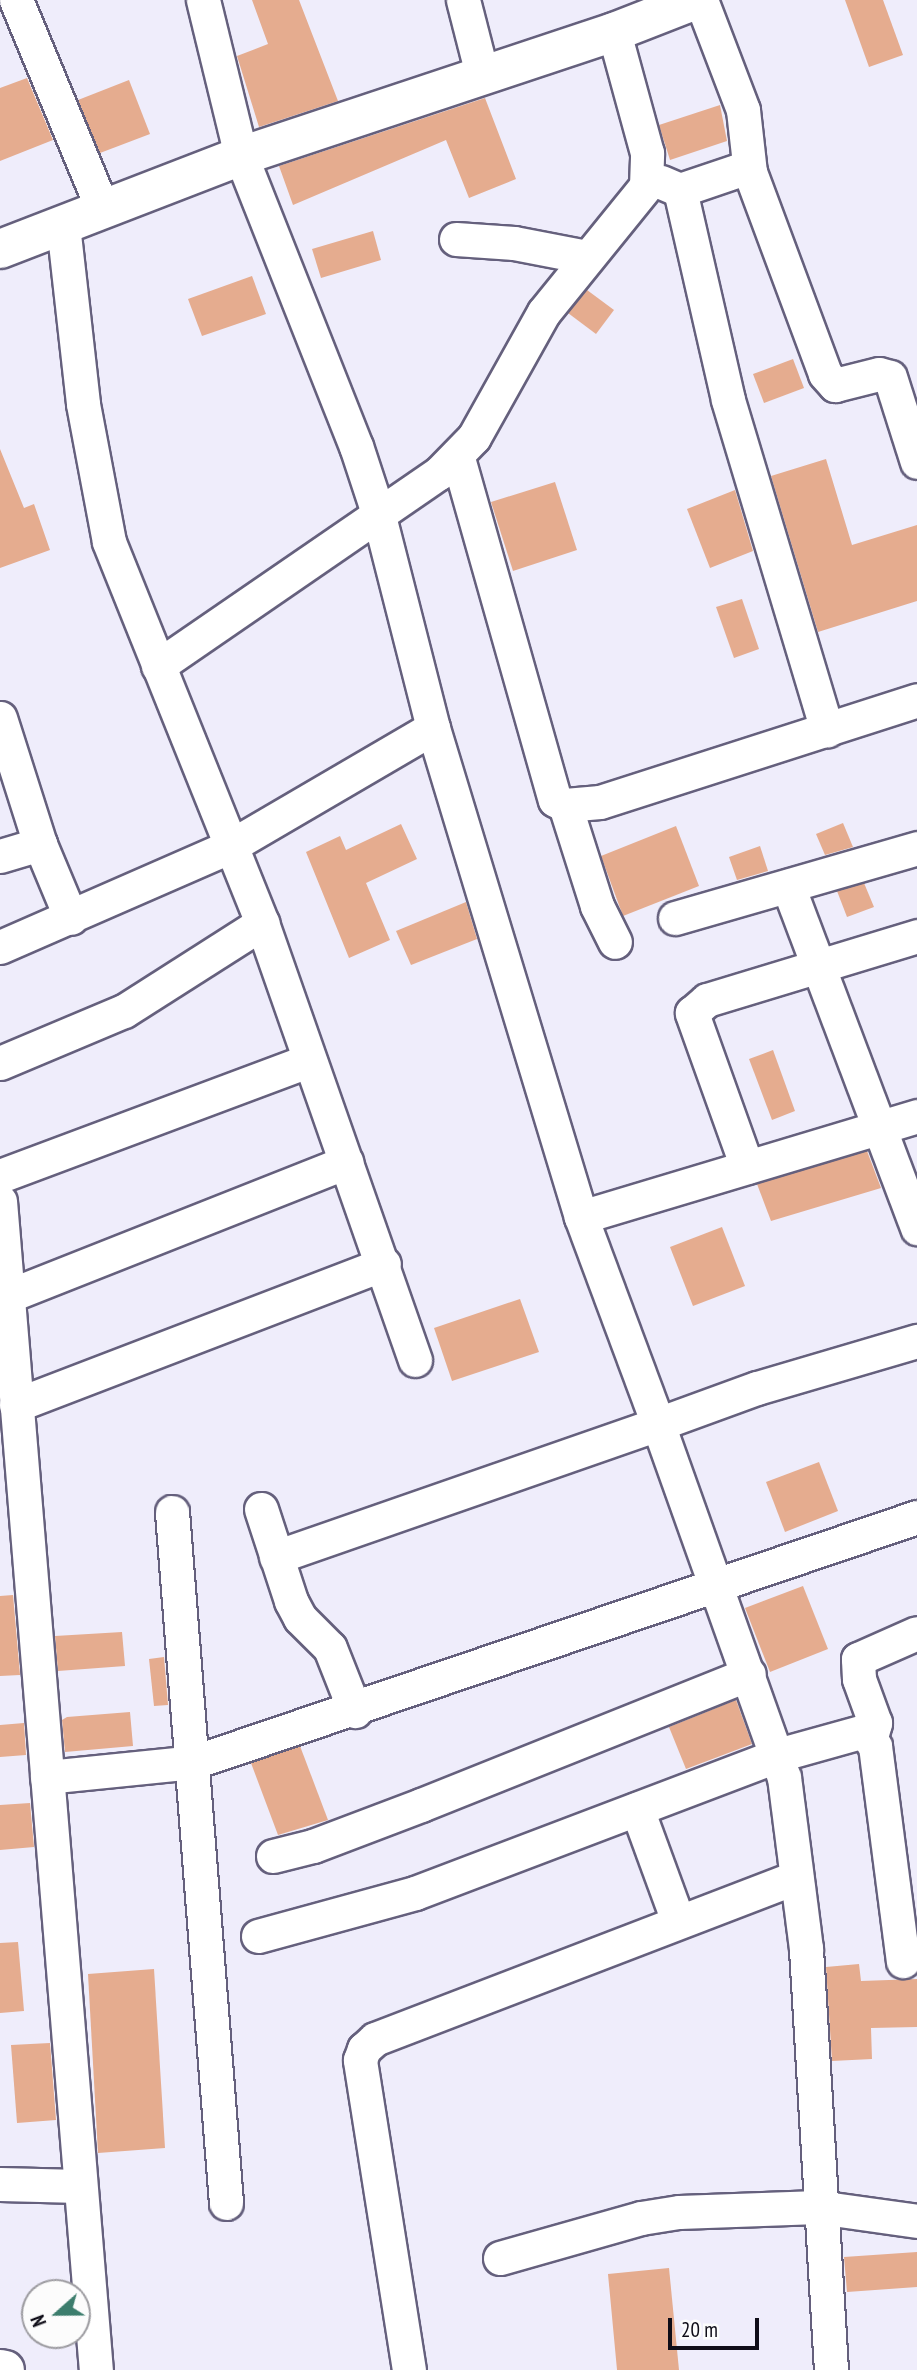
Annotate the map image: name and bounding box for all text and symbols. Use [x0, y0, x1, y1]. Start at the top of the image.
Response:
north arrow [21, 2279, 91, 2349]
scale bar [672, 2304, 763, 2348]
text: N [25, 2312, 51, 2330]
text: 20 m [681, 2316, 718, 2343]

